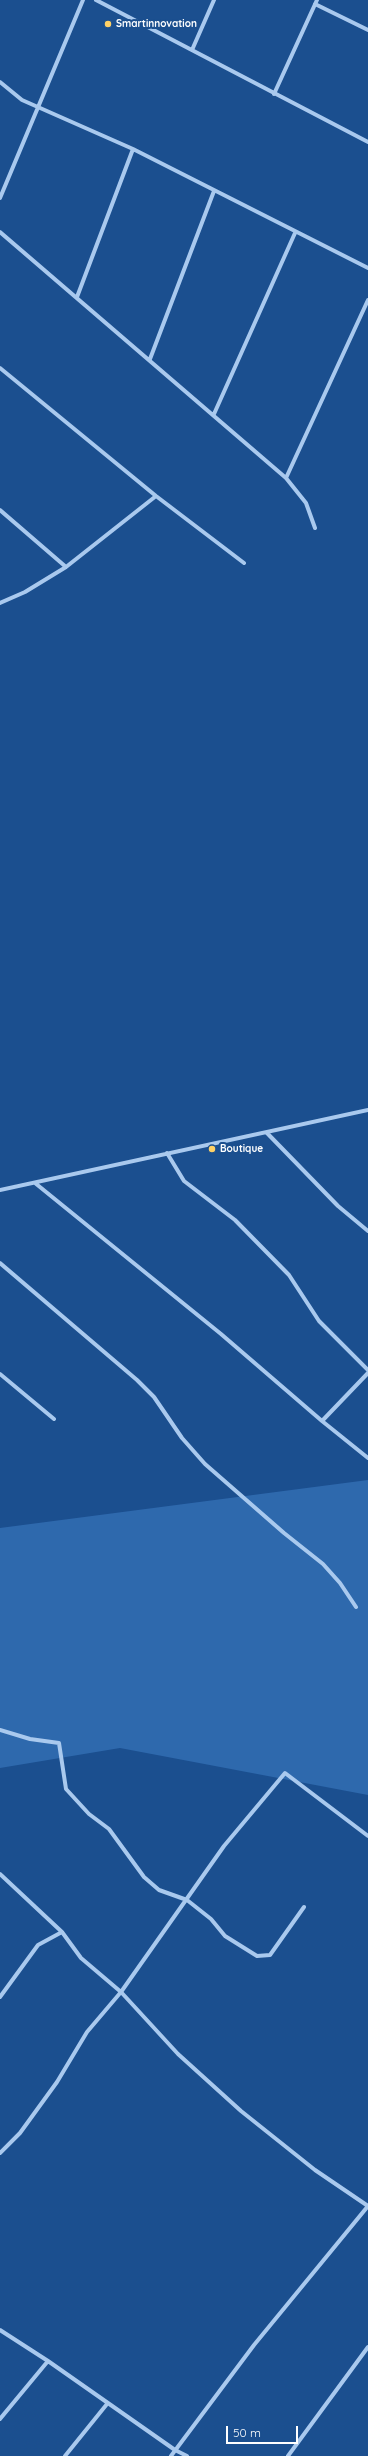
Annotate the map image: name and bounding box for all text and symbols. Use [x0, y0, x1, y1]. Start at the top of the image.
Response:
place label: Smartinnovation [116, 18, 197, 30]
marker: Smartinnovation [103, 19, 113, 29]
place label: Boutique [220, 1143, 263, 1155]
marker: Boutique [207, 1144, 217, 1154]
scale bar [228, 2418, 300, 2444]
text: 50 m [233, 2425, 261, 2440]

